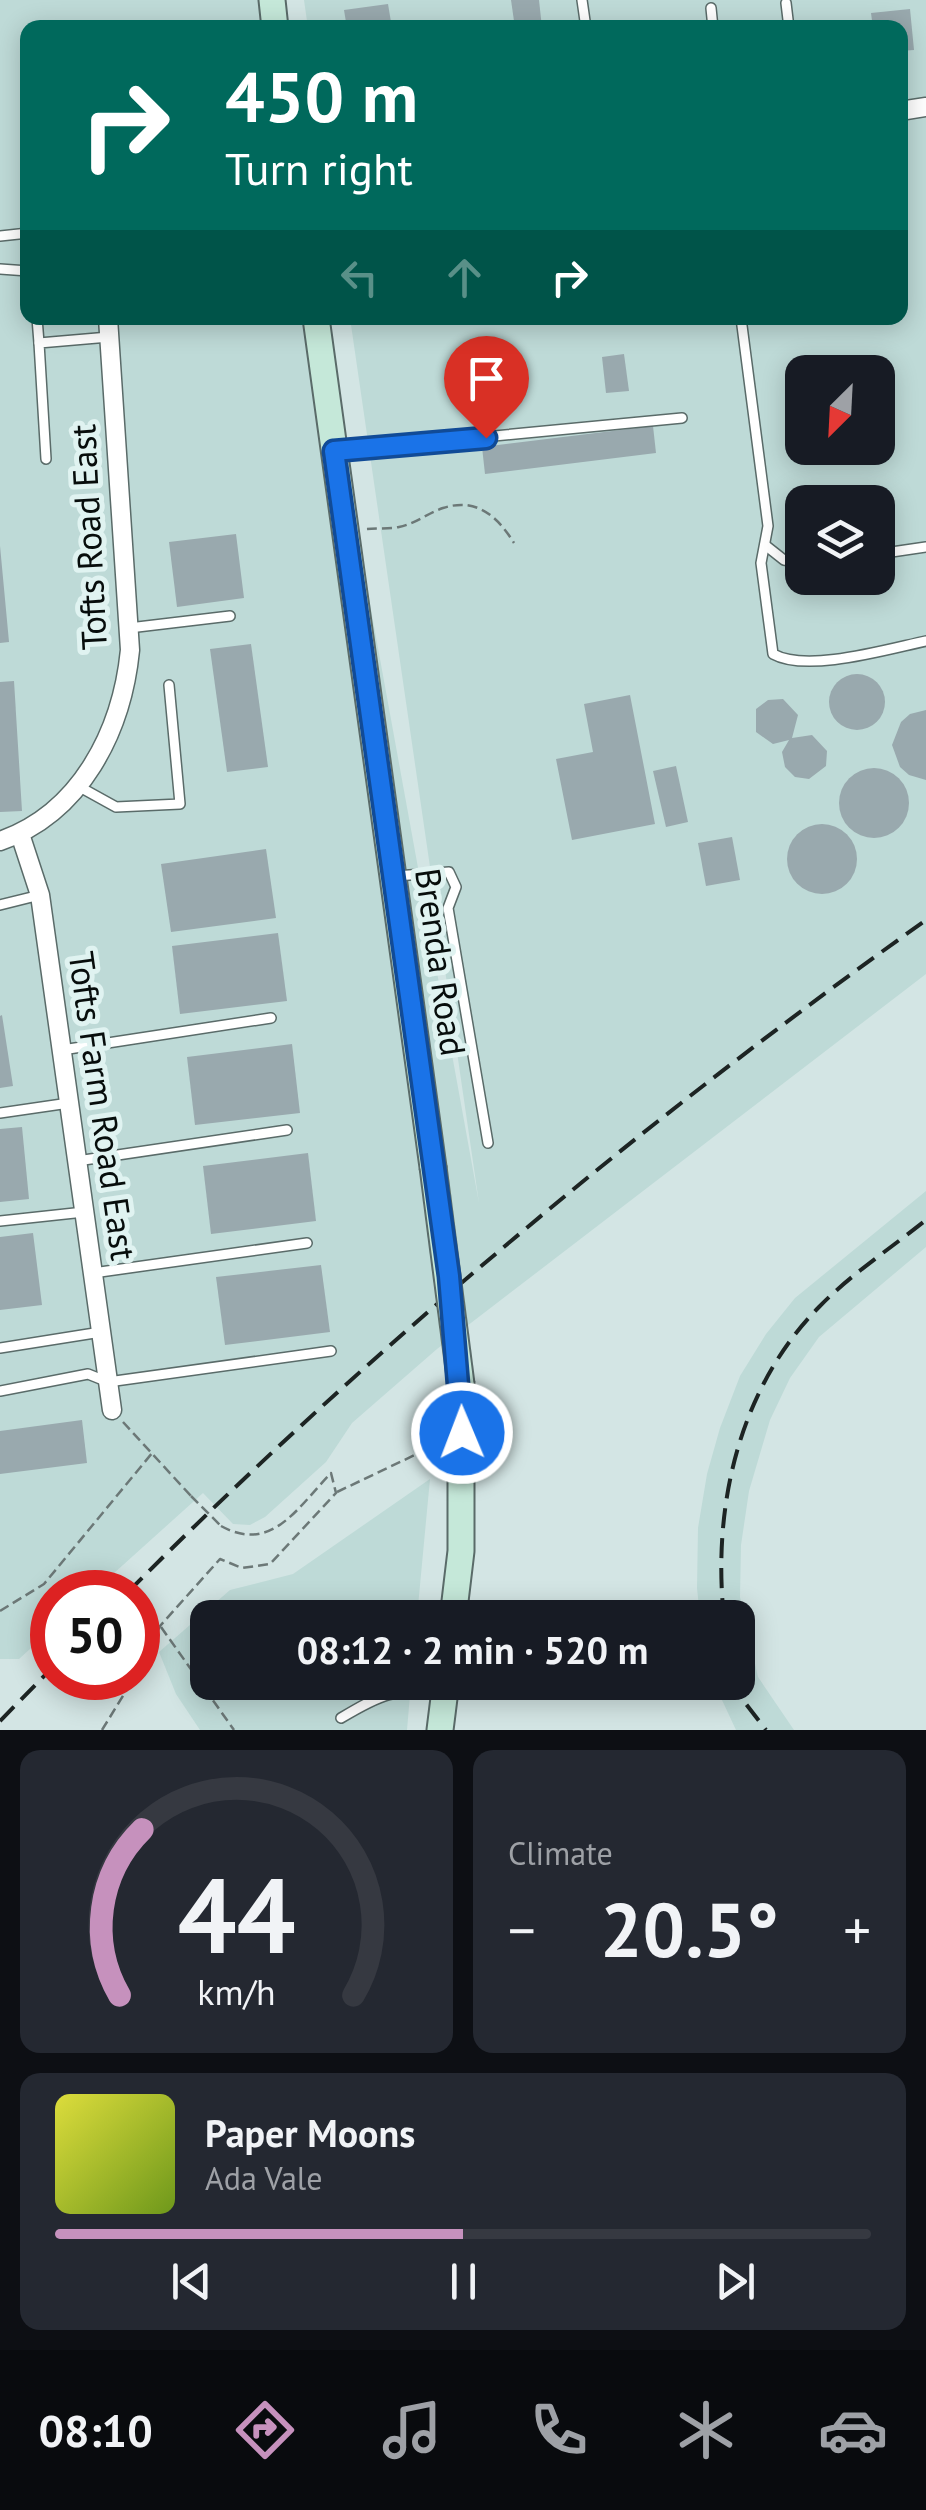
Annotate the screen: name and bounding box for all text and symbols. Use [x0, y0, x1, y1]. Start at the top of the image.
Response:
text: 450 m [225, 51, 418, 141]
icon: right [60, 60, 190, 190]
text: Turn right [225, 139, 413, 197]
icon: left [332, 250, 387, 305]
icon: ahead [437, 250, 492, 305]
icon: right [542, 250, 597, 305]
pin [444, 336, 529, 439]
icon: arrive [459, 351, 514, 406]
north arrow [785, 355, 895, 465]
map controls [785, 355, 895, 595]
street label: Tofts Road East [59, 423, 117, 651]
button: layers [785, 485, 895, 595]
street label: Brenda Road [405, 865, 477, 1059]
street label: Tofts Farm Road East [59, 949, 147, 1263]
position arrow [410, 1381, 514, 1485]
speed limit sign: 50 [30, 1570, 160, 1700]
text: 08:12 · 2 min · 520 m [297, 1625, 648, 1674]
text: Climate [508, 1832, 613, 1874]
text: 44 [178, 1847, 295, 1982]
text: 20.5° [600, 1881, 779, 1978]
text: − [508, 1894, 536, 1965]
text: + [843, 1894, 871, 1965]
text: km/h [197, 1969, 276, 2015]
text: Paper Moons [205, 2108, 415, 2157]
text: Ada Vale [205, 2157, 322, 2199]
icon: previous [164, 2254, 219, 2309]
icon: pause [436, 2254, 491, 2309]
icon: next [708, 2254, 763, 2309]
icon: directions [230, 2395, 300, 2465]
icon: music [377, 2395, 447, 2465]
icon: phone [524, 2395, 594, 2465]
icon: climate [671, 2395, 741, 2465]
icon: car [818, 2395, 888, 2465]
text: 08:10 [38, 2401, 153, 2459]

